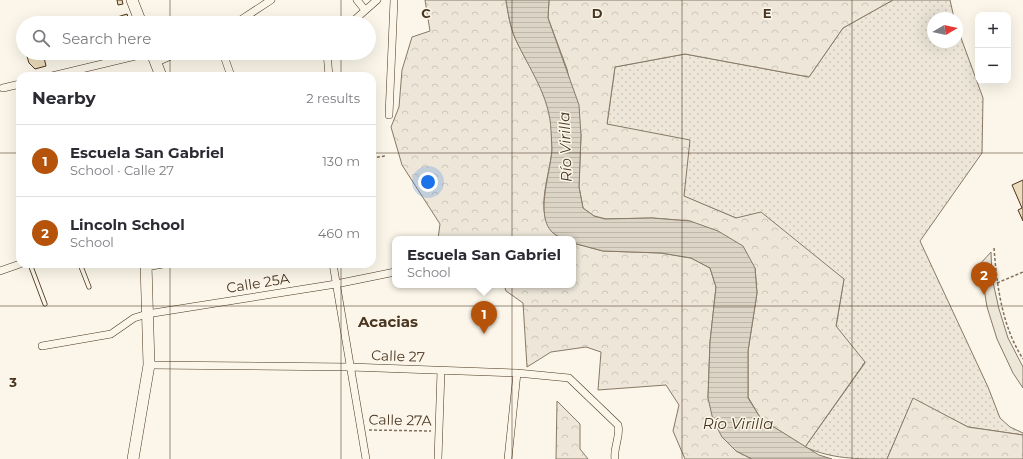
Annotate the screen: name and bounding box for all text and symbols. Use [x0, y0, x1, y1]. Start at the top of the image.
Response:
text: C [421, 5, 431, 21]
text: D [592, 5, 603, 21]
text: E [763, 5, 772, 21]
north arrow [927, 12, 963, 48]
map controls [975, 12, 1011, 84]
button: + [975, 12, 1011, 48]
search box [16, 16, 376, 60]
icon: search [30, 27, 52, 49]
text: Search here [62, 29, 151, 48]
button: − [975, 48, 1011, 84]
text: Nearby [32, 88, 96, 108]
text: 2 results [306, 90, 360, 106]
water label: Río Virilla [554, 111, 576, 183]
text: Escuela San Gabriel [70, 143, 224, 162]
text: 1 [42, 153, 48, 169]
text: 130 m [322, 153, 360, 169]
text: School · Calle 27 [70, 162, 174, 178]
your location [418, 172, 438, 192]
text: Lincoln School [70, 215, 185, 234]
text: 2 [41, 225, 49, 241]
text: 460 m [318, 225, 360, 241]
text: School [70, 234, 114, 250]
popup [392, 236, 576, 288]
text: Escuela San Gabriel [407, 245, 561, 264]
pin: 2 [971, 262, 997, 295]
text: School [407, 264, 451, 280]
street label: Calle 25A [225, 269, 292, 297]
pin: 1 [471, 301, 497, 334]
district label: Acacias [357, 312, 418, 331]
street label: Calle 27 [371, 346, 425, 366]
text: 3 [8, 374, 17, 390]
street label: Calle 27A [368, 410, 433, 430]
water label: Río Virilla [703, 414, 773, 433]

